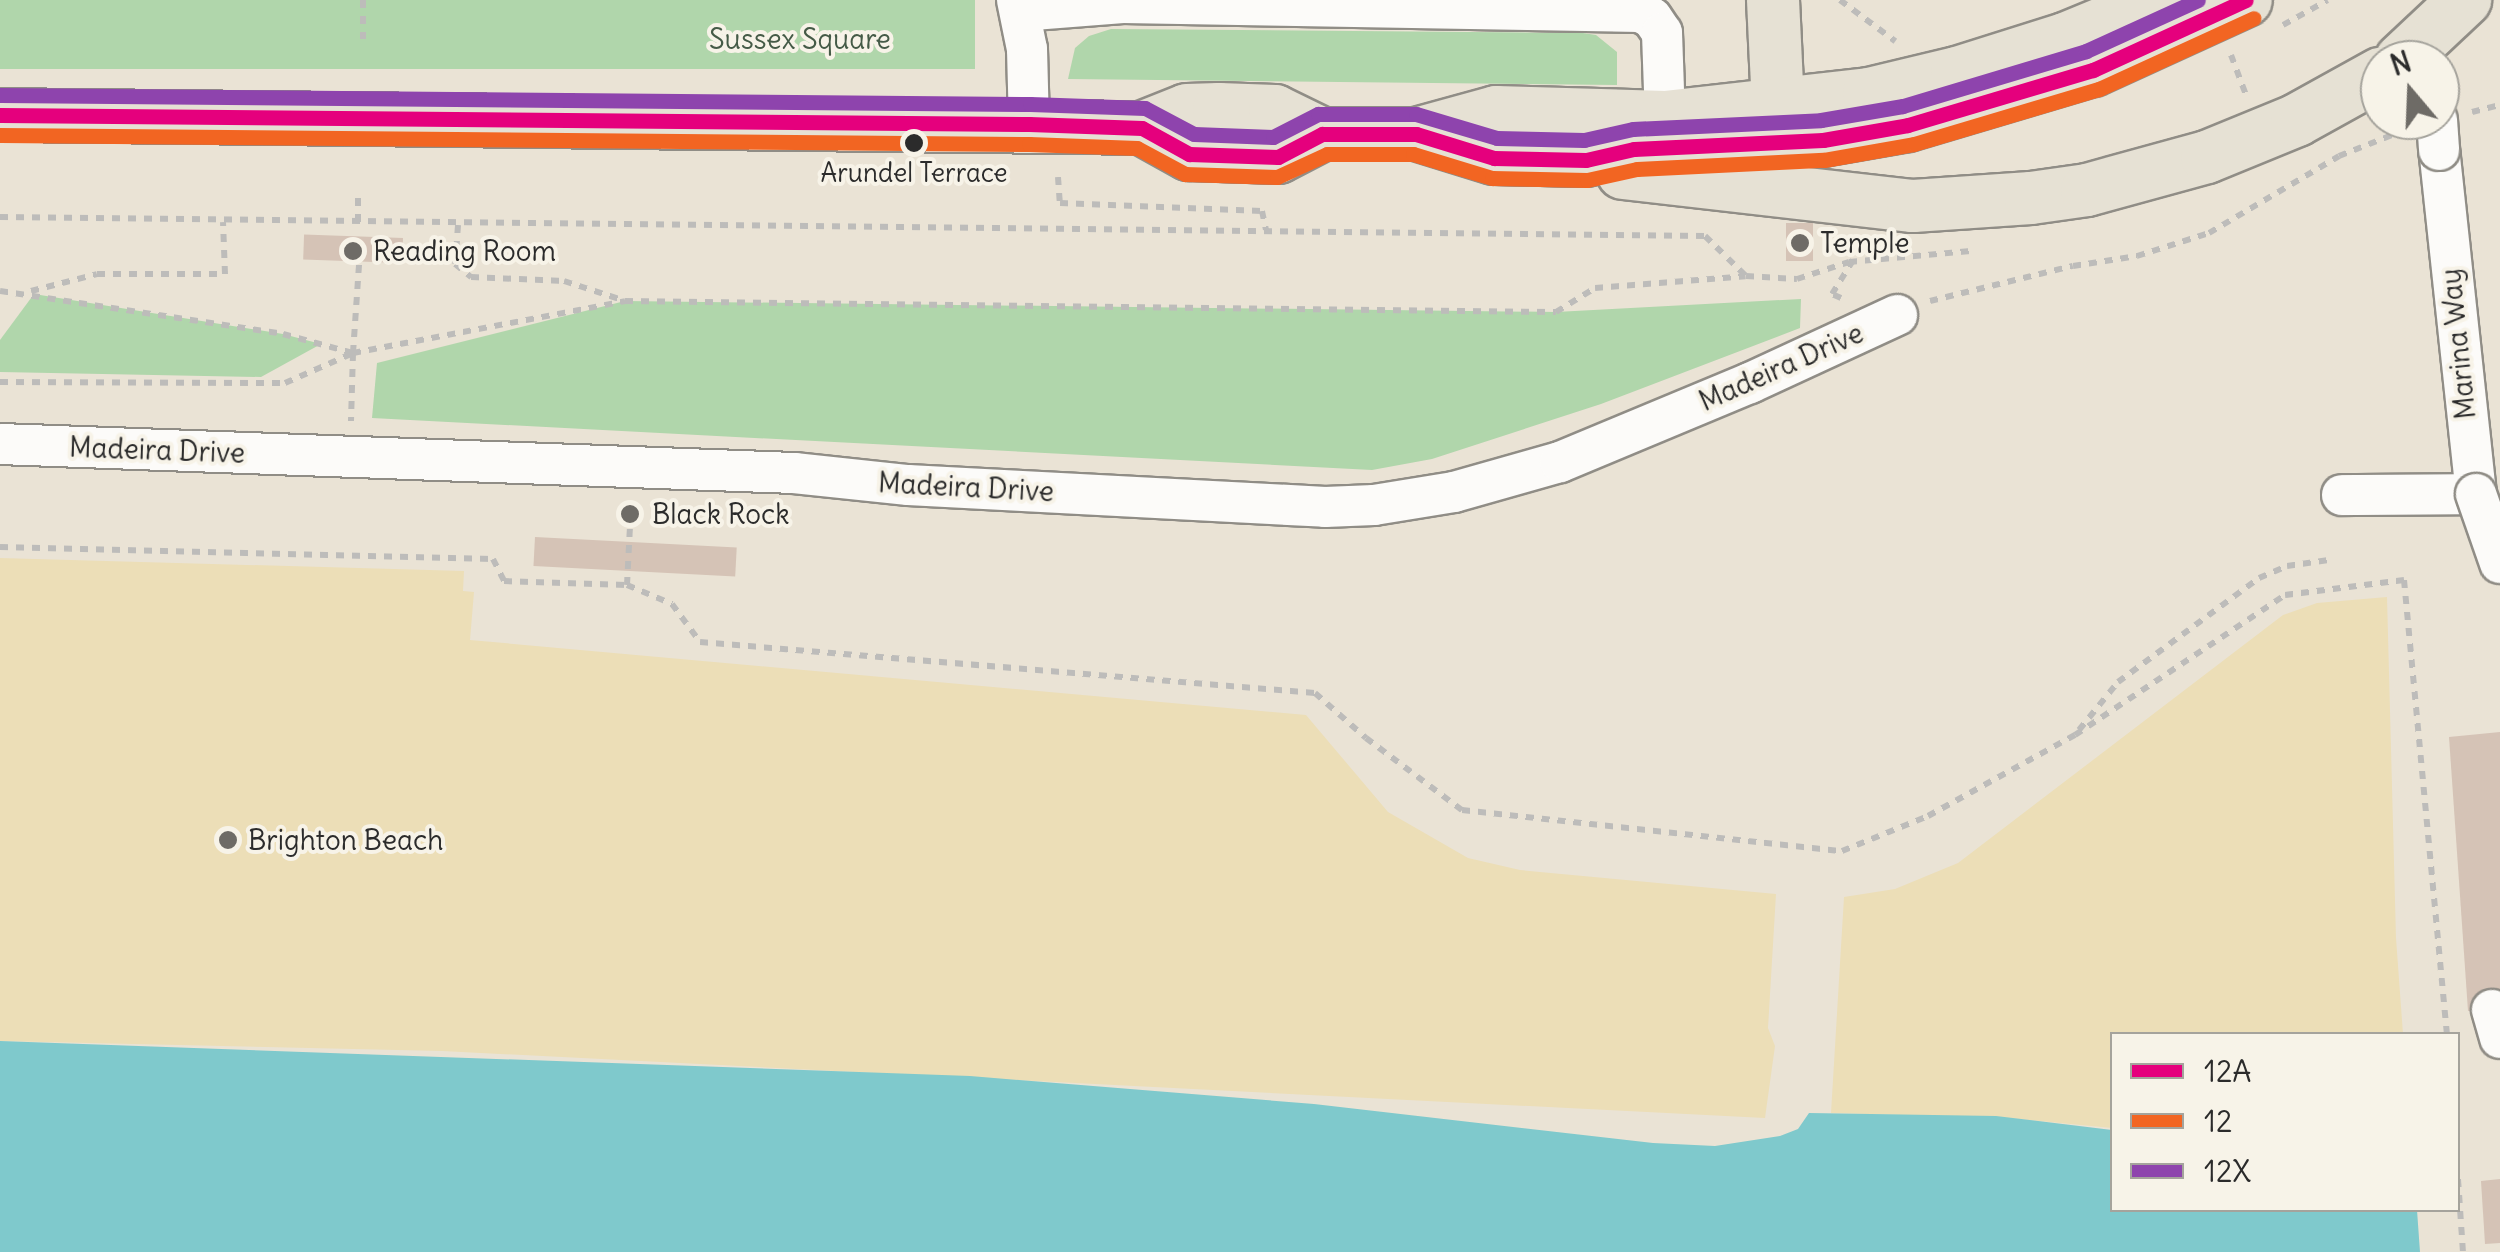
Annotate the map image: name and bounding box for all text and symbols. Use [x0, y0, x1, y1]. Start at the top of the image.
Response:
park label: Sussex Square [709, 22, 891, 56]
north arrow [2360, 40, 2460, 140]
text: N [2386, 43, 2416, 84]
marker: Arundel Terrace [904, 133, 924, 153]
place label: Arundel Terrace [821, 157, 1007, 189]
place label: Temple [1820, 226, 1910, 260]
marker: Temple [1789, 232, 1811, 254]
place label: Reading Room [373, 234, 556, 268]
marker: Reading Room [342, 240, 364, 262]
street label: Marina Way [2433, 267, 2483, 421]
street label: Madeira Drive [1694, 316, 1868, 418]
street label: Madeira Drive [68, 430, 246, 470]
street label: Madeira Drive [877, 466, 1055, 508]
place label: Black Rock [652, 497, 790, 531]
marker: Black Rock [617, 501, 643, 527]
place label: Brighton Beach [248, 823, 443, 857]
marker: Brighton Beach [217, 829, 239, 851]
legend [2110, 1032, 2460, 1212]
text: 12A [2204, 1052, 2252, 1090]
text: 12 [2204, 1102, 2232, 1140]
text: 12X [2204, 1152, 2251, 1190]

